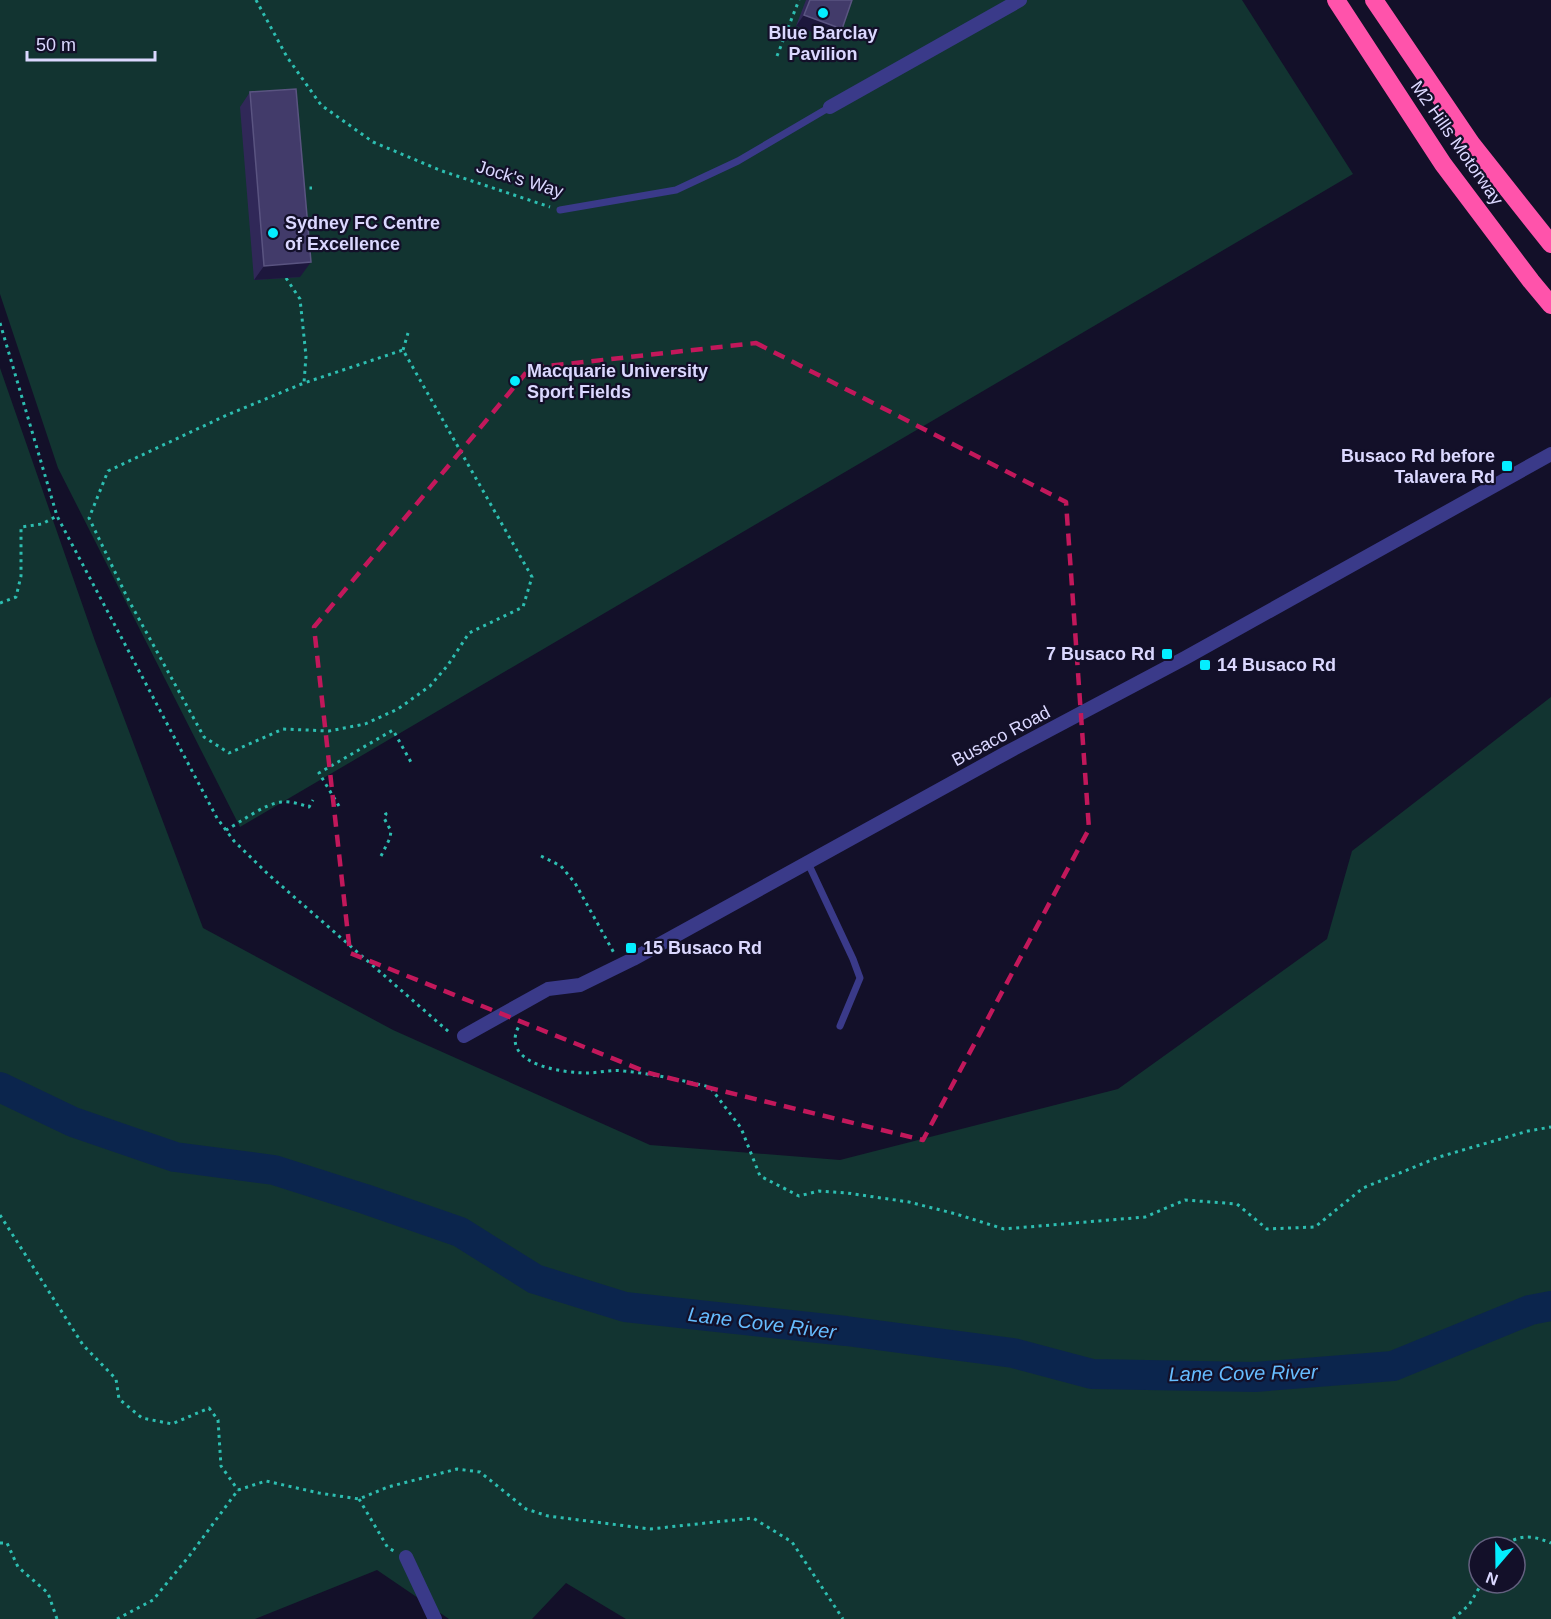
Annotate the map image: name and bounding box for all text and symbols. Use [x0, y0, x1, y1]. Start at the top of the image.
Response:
marker: Blue Barclay Pavilion [816, 6, 830, 20]
place label: Blue Barclay Pavilion [768, 23, 878, 64]
scale bar [27, 24, 154, 62]
text: 50 m [36, 35, 76, 55]
street label: M2 Hills Motorway [1407, 77, 1507, 209]
street label: Jock's Way [474, 156, 566, 202]
place label: Sydney FC Centre of Excellence [285, 213, 440, 254]
marker: Sydney FC Centre of Excellence [266, 226, 280, 240]
place label: Macquarie University Sport Fields [527, 361, 708, 402]
marker: Macquarie University Sport Fields [508, 374, 522, 388]
place label: Busaco Rd before Talavera Rd [1341, 446, 1495, 487]
marker: Busaco Rd before Talavera Rd [1500, 459, 1514, 473]
place label: 7 Busaco Rd [1046, 644, 1155, 664]
marker: 7 Busaco Rd [1160, 647, 1174, 661]
place label: 14 Busaco Rd [1217, 655, 1336, 675]
marker: 14 Busaco Rd [1198, 658, 1212, 672]
street label: Busaco Road [949, 702, 1053, 770]
place label: 15 Busaco Rd [643, 938, 762, 958]
marker: 15 Busaco Rd [624, 941, 638, 955]
water label: Lane Cove River [687, 1303, 839, 1343]
water label: Lane Cove River [1168, 1361, 1319, 1385]
north arrow [1467, 1535, 1527, 1595]
text: N [1484, 1569, 1500, 1589]

